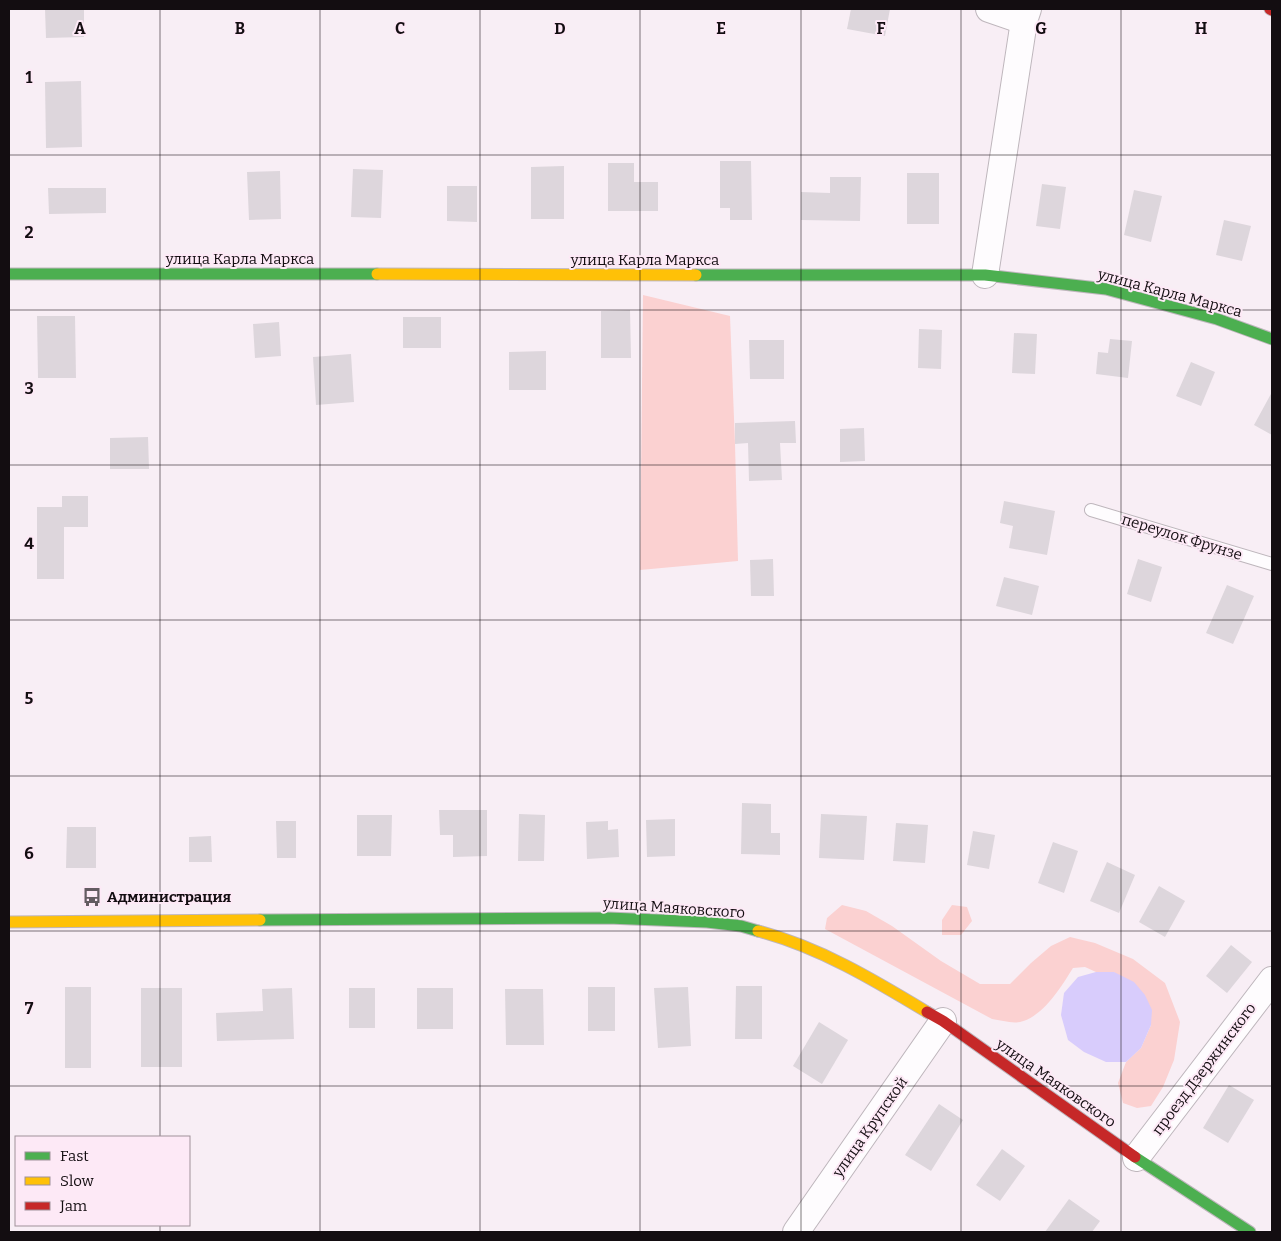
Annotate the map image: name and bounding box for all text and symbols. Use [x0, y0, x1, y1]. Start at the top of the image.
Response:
text: A [74, 19, 86, 38]
text: B [235, 19, 245, 38]
text: C [395, 19, 405, 38]
text: D [554, 19, 566, 38]
text: E [716, 19, 726, 38]
text: F [877, 19, 886, 38]
text: G [1035, 19, 1047, 38]
text: H [1195, 19, 1208, 38]
text: 1 [26, 68, 33, 87]
text: 2 [24, 223, 34, 242]
street label: улица Карла Маркса [165, 250, 314, 268]
street label: улица Карла Маркса [570, 251, 719, 269]
street label: улица Карла Маркса [1095, 265, 1244, 321]
text: 3 [24, 379, 34, 398]
street label: переулок Фрунзе [1119, 510, 1245, 564]
text: 4 [24, 534, 34, 553]
text: 5 [25, 689, 34, 708]
text: 6 [24, 844, 34, 863]
bus stop icon: Администрация [81, 886, 103, 908]
place label: Администрация [107, 888, 232, 906]
street label: улица Маяковского [602, 894, 745, 922]
text: 7 [25, 999, 34, 1018]
street label: проезд Дзержинского [1148, 999, 1260, 1139]
street label: улица Маяковского [992, 1034, 1119, 1131]
street label: улица Крупской [828, 1073, 911, 1181]
legend [15, 1136, 190, 1226]
text: Fast [60, 1147, 89, 1165]
text: Slow [60, 1172, 95, 1190]
text: Jam [59, 1197, 88, 1215]

